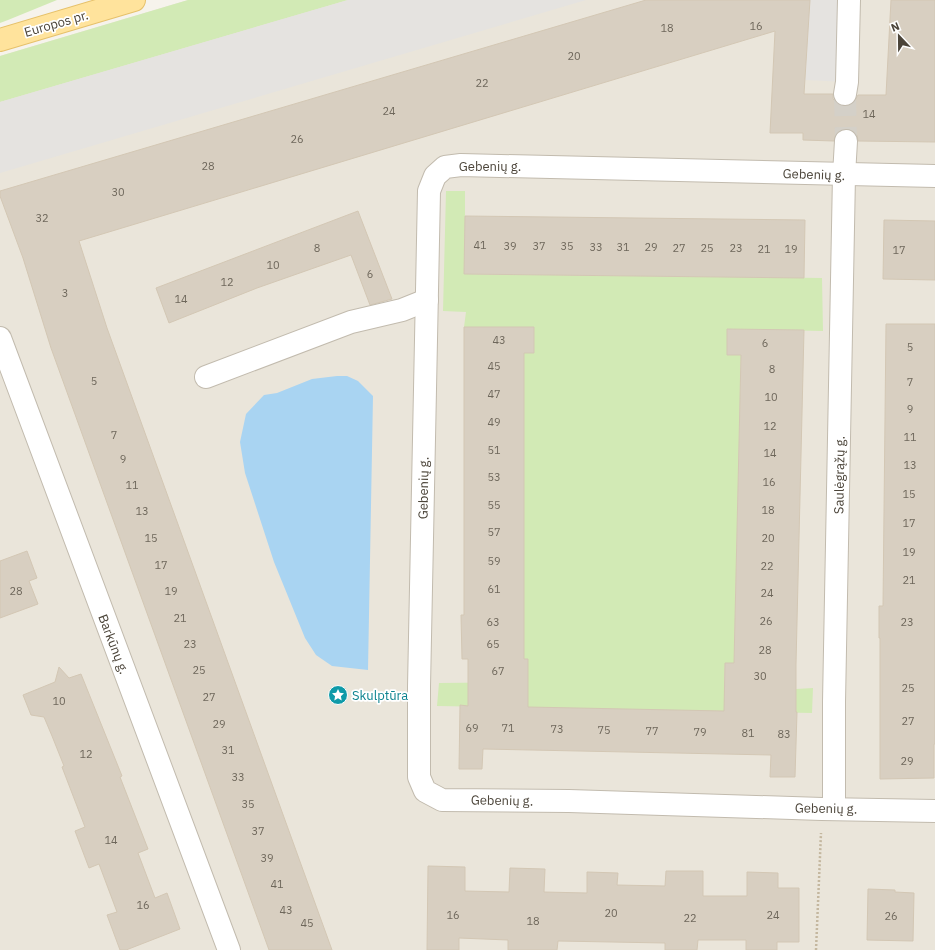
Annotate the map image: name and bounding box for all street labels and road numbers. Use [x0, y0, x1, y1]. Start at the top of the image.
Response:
street label: Europos pr. [22, 6, 90, 41]
street label: Gebenių g. [459, 158, 521, 175]
street label: Gebenių g. [782, 165, 846, 184]
street label: Saulėgrąžų g. [830, 436, 849, 514]
street label: Gebenių g. [414, 457, 433, 519]
street label: Barkūnų g. [94, 612, 133, 677]
street label: Gebenių g. [471, 791, 533, 810]
street label: Gebenių g. [795, 799, 857, 818]

